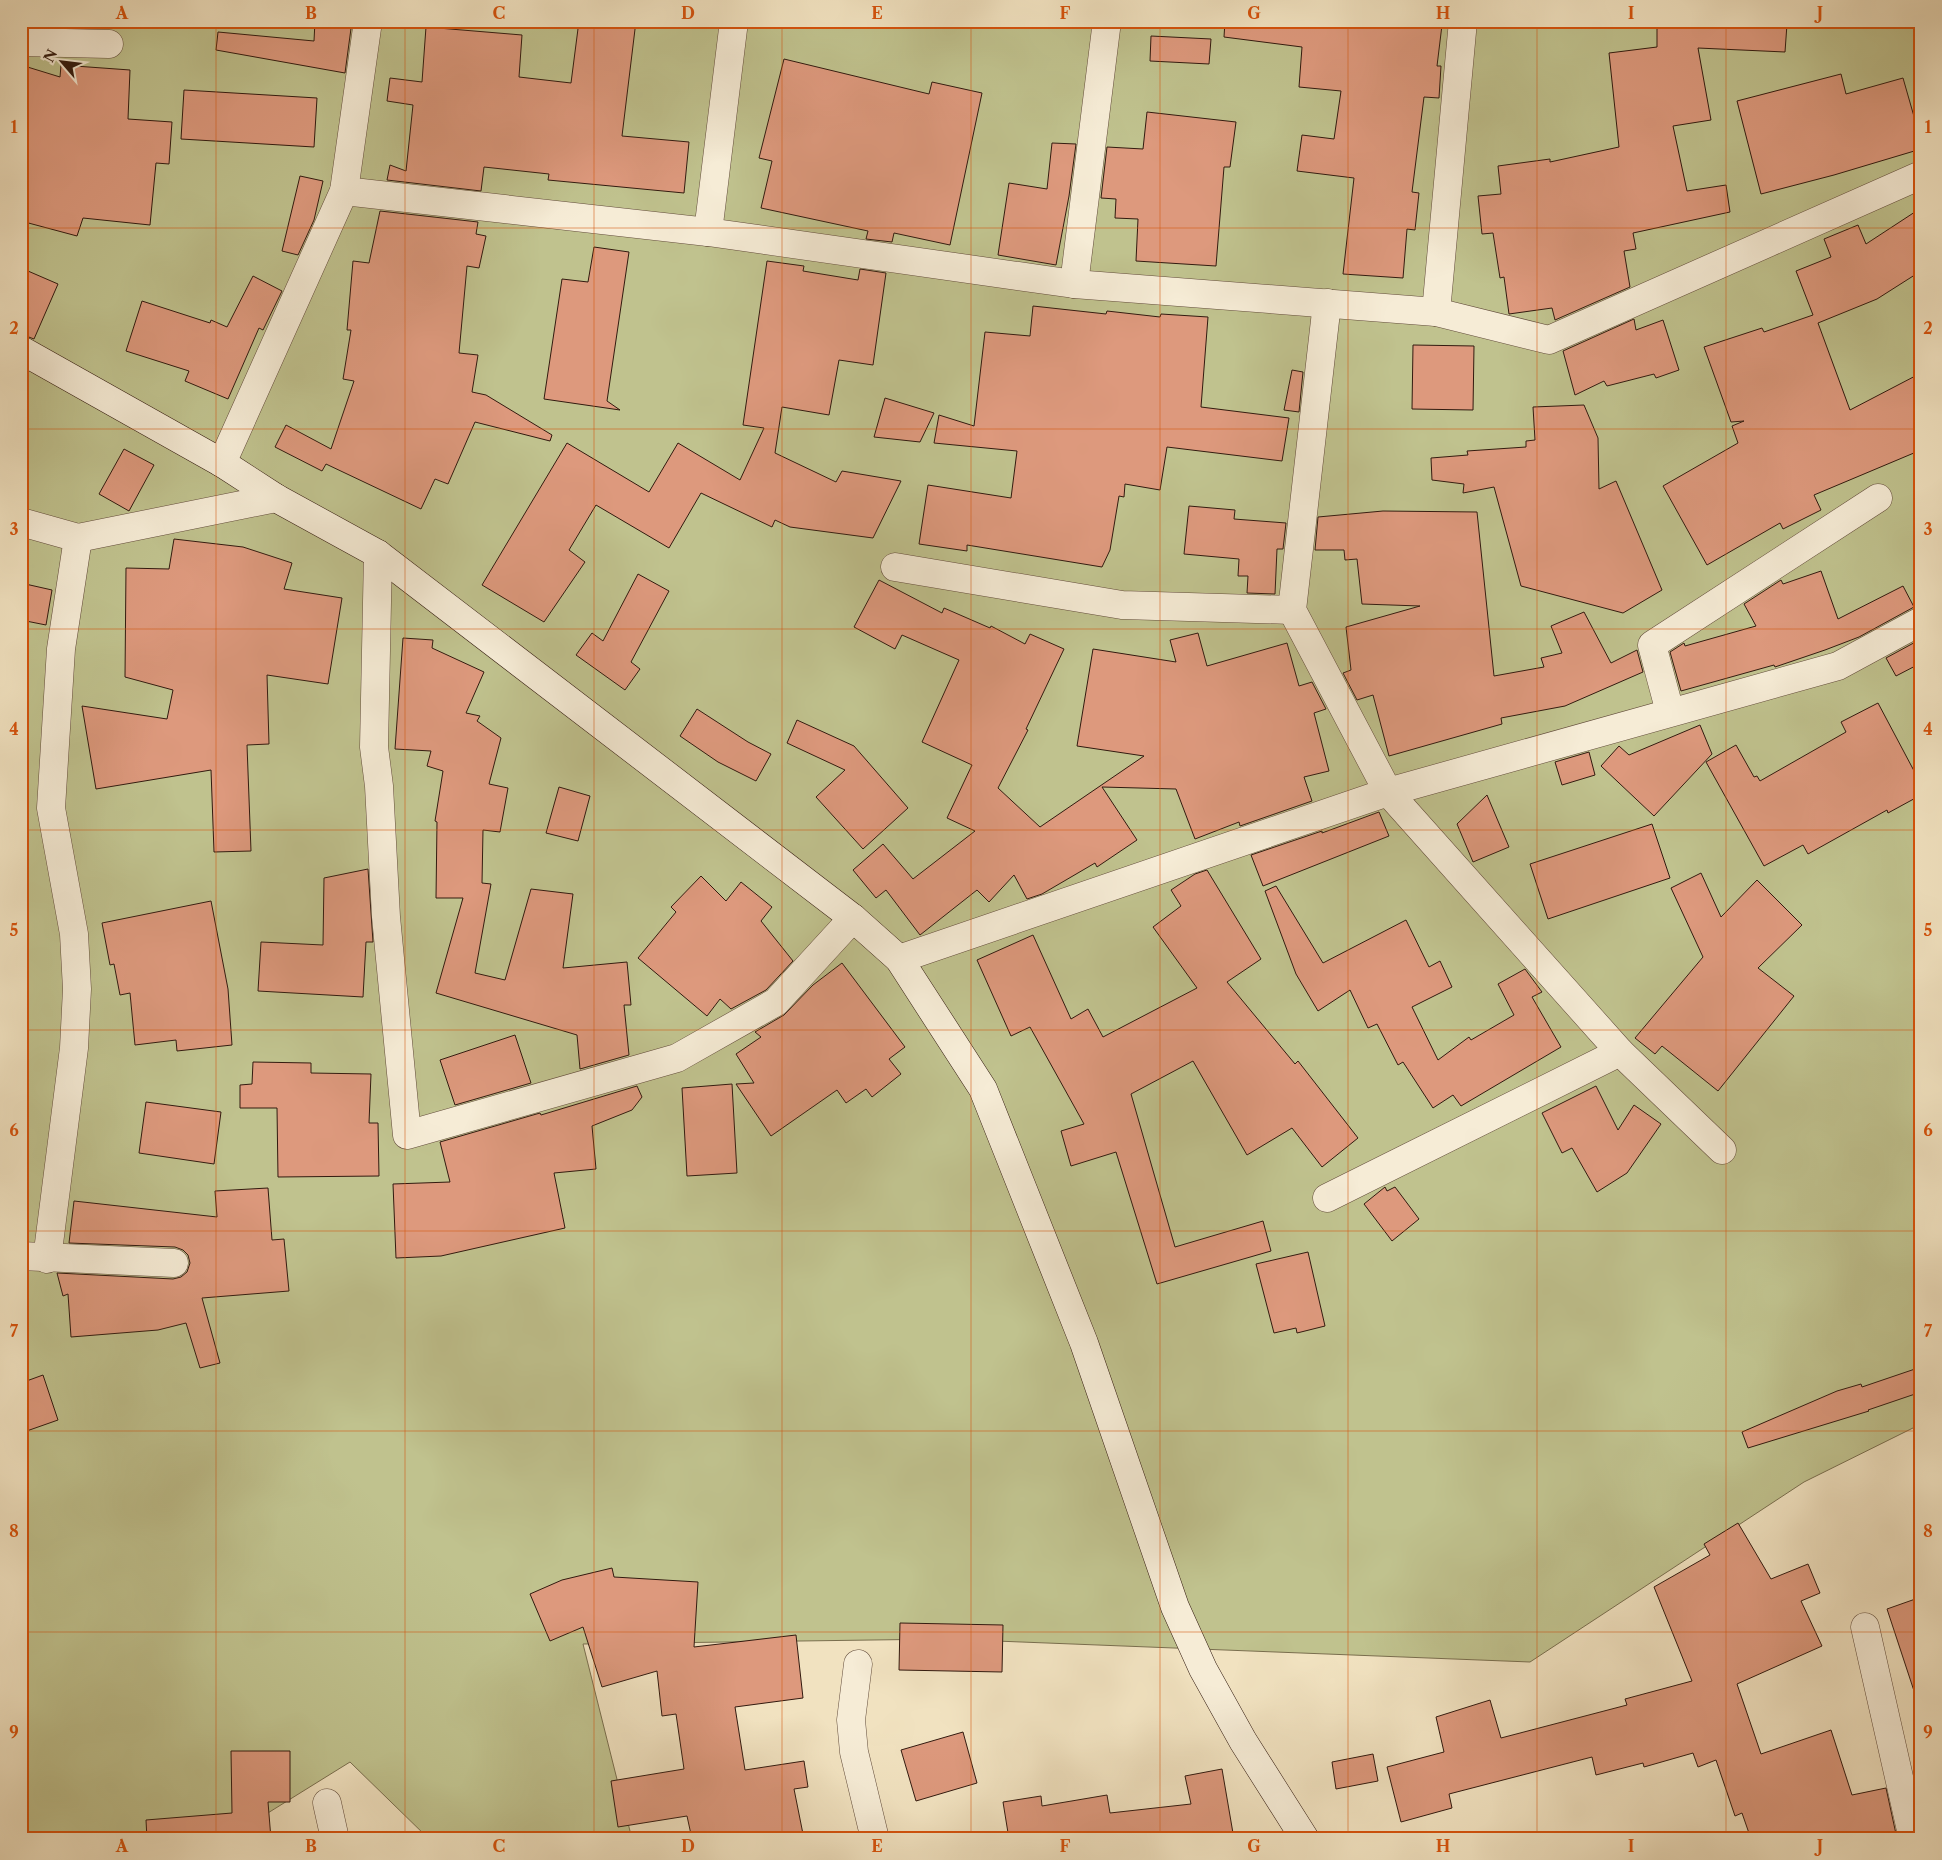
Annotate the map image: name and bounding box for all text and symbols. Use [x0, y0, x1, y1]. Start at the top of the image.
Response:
text: A [115, 3, 129, 23]
text: B [305, 3, 317, 23]
text: C [493, 3, 505, 23]
text: D [681, 3, 695, 23]
text: E [871, 3, 883, 23]
text: F [1060, 3, 1071, 23]
text: G [1247, 3, 1261, 23]
text: H [1436, 3, 1450, 23]
text: I [1628, 3, 1635, 23]
text: J [1814, 3, 1823, 23]
north arrow [38, 38, 88, 88]
text: N [40, 46, 61, 65]
text: 1 [10, 117, 18, 137]
text: 1 [1924, 117, 1932, 137]
text: 2 [9, 318, 19, 338]
text: 2 [1923, 318, 1933, 338]
text: 3 [9, 519, 19, 539]
text: 3 [1923, 519, 1933, 539]
text: 4 [9, 719, 19, 739]
text: 4 [1923, 719, 1933, 739]
text: 5 [10, 920, 19, 940]
text: 5 [1924, 920, 1933, 940]
text: 6 [9, 1120, 19, 1140]
text: 6 [1923, 1120, 1933, 1140]
text: 7 [10, 1321, 19, 1341]
text: 7 [1924, 1321, 1933, 1341]
text: 8 [9, 1521, 19, 1541]
text: 8 [1923, 1521, 1933, 1541]
text: 9 [9, 1722, 19, 1742]
text: 9 [1923, 1722, 1933, 1742]
text: A [115, 1836, 129, 1856]
text: B [305, 1836, 317, 1856]
text: C [493, 1836, 505, 1856]
text: D [681, 1836, 695, 1856]
text: E [871, 1836, 883, 1856]
text: F [1060, 1836, 1071, 1856]
text: G [1247, 1836, 1261, 1856]
text: H [1436, 1836, 1450, 1856]
text: I [1628, 1836, 1635, 1856]
text: J [1814, 1836, 1823, 1856]

